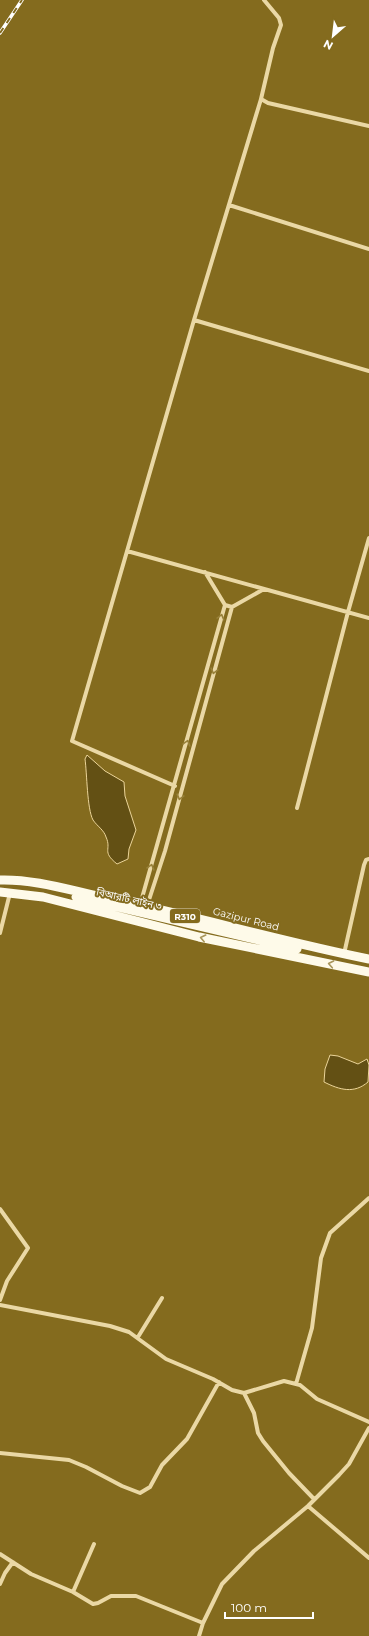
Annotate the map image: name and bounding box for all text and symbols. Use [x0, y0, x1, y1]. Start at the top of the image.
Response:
north arrow [313, 16, 353, 56]
text: N [321, 37, 336, 53]
one-way arrow [216, 614, 225, 621]
one-way arrow [210, 667, 219, 674]
one-way arrow [182, 739, 191, 746]
one-way arrow [176, 793, 184, 800]
one-way arrow [146, 864, 155, 871]
street label: বিআরটি লাইন ৩ [94, 885, 163, 913]
street label: Gazipur Road [212, 905, 280, 933]
road number: R310 [170, 909, 200, 923]
one-way arrow [200, 934, 207, 943]
one-way arrow [328, 961, 334, 969]
scale bar [225, 1594, 313, 1620]
text: 100 m [231, 1600, 267, 1615]

